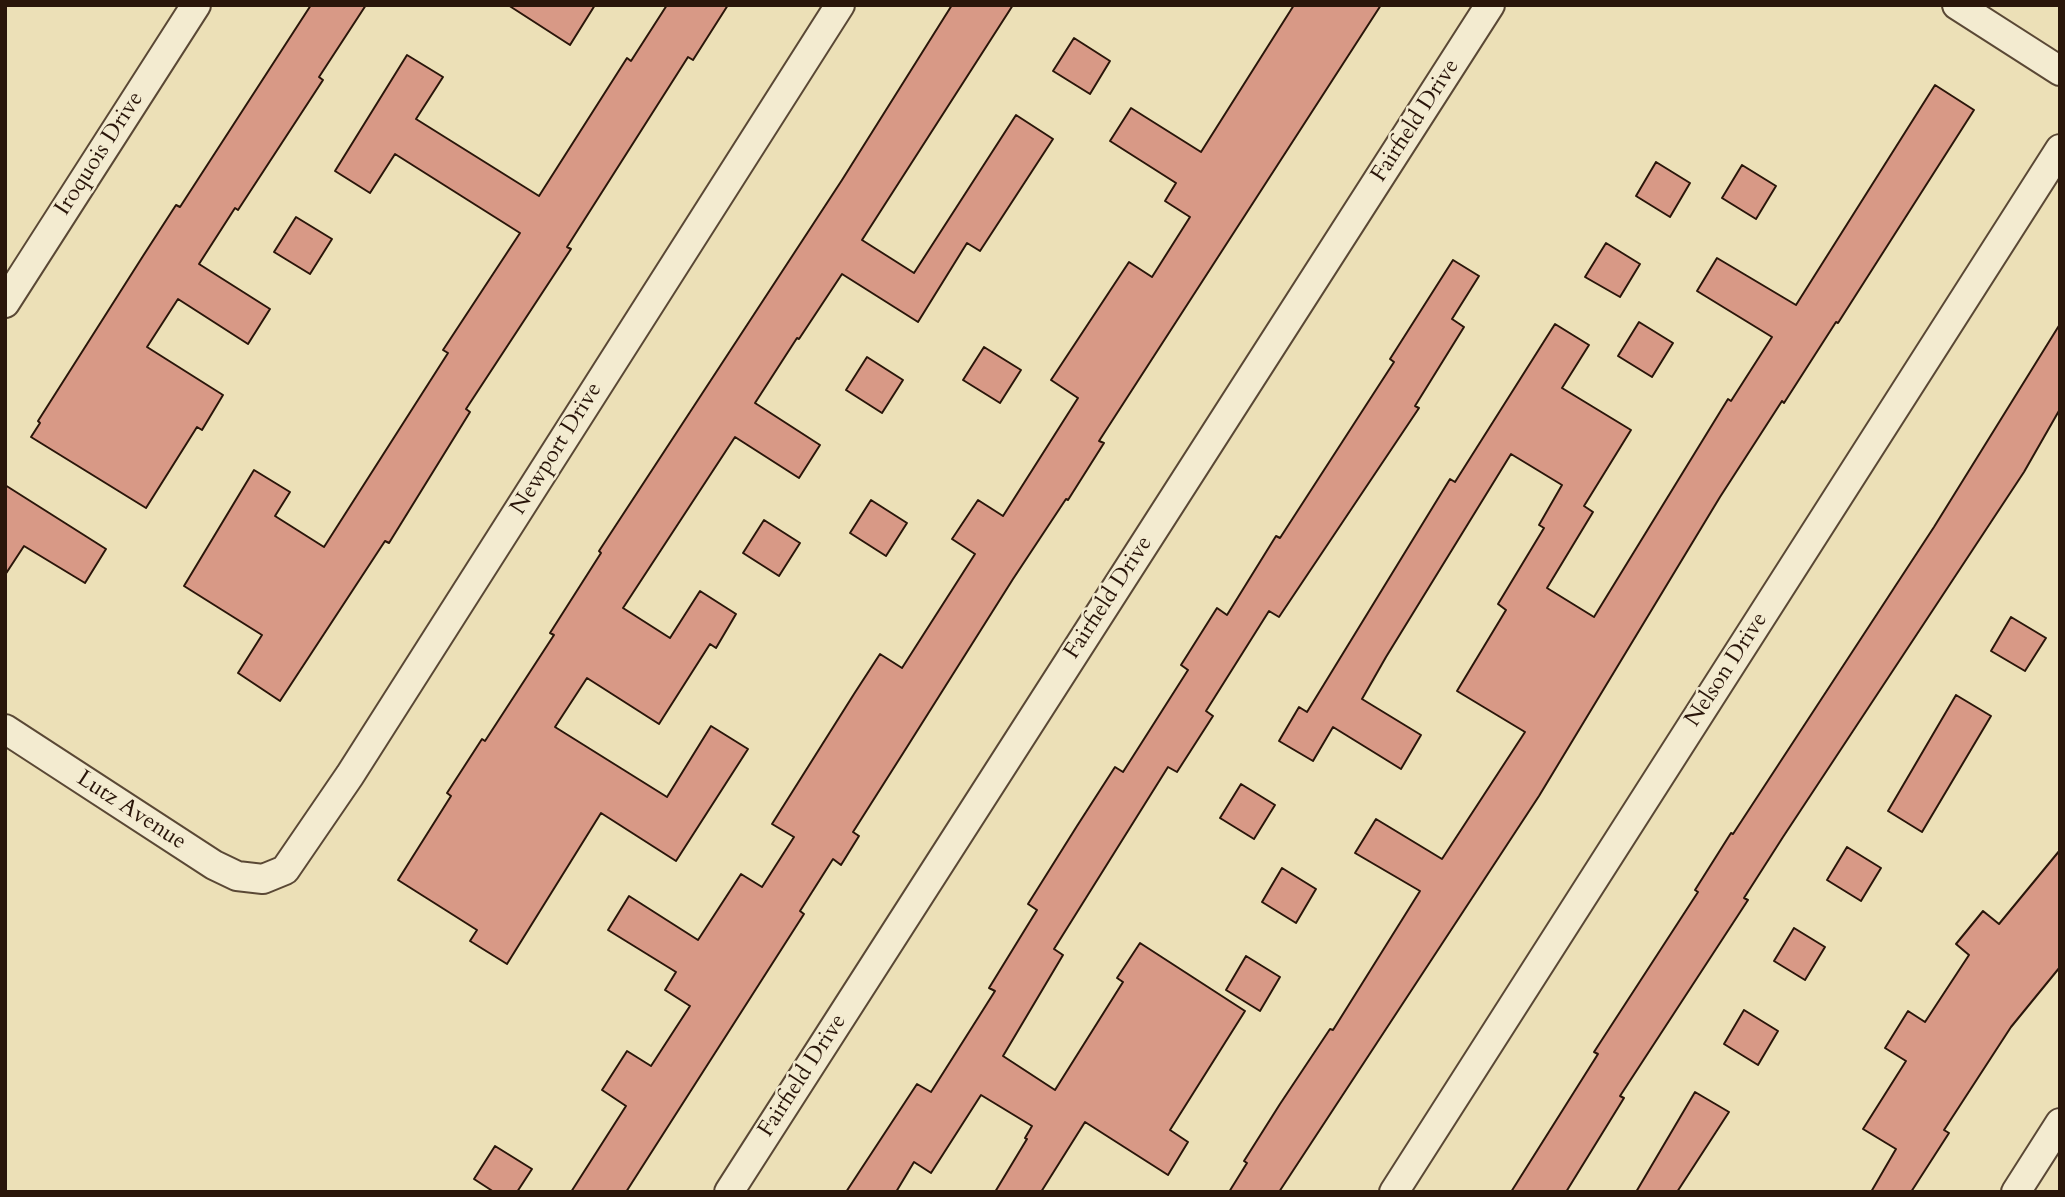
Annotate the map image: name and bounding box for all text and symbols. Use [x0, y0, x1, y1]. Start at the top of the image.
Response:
street label: Fairfield Drive [1366, 54, 1466, 188]
street label: Iroquois Drive [50, 87, 150, 221]
street label: Newport Drive [505, 378, 609, 520]
street label: Fairfield Drive [1059, 531, 1159, 665]
street label: Nelson Drive [1680, 608, 1774, 732]
street label: Lutz Avenue [71, 765, 191, 857]
street label: Fairfield Drive [753, 1009, 853, 1143]

